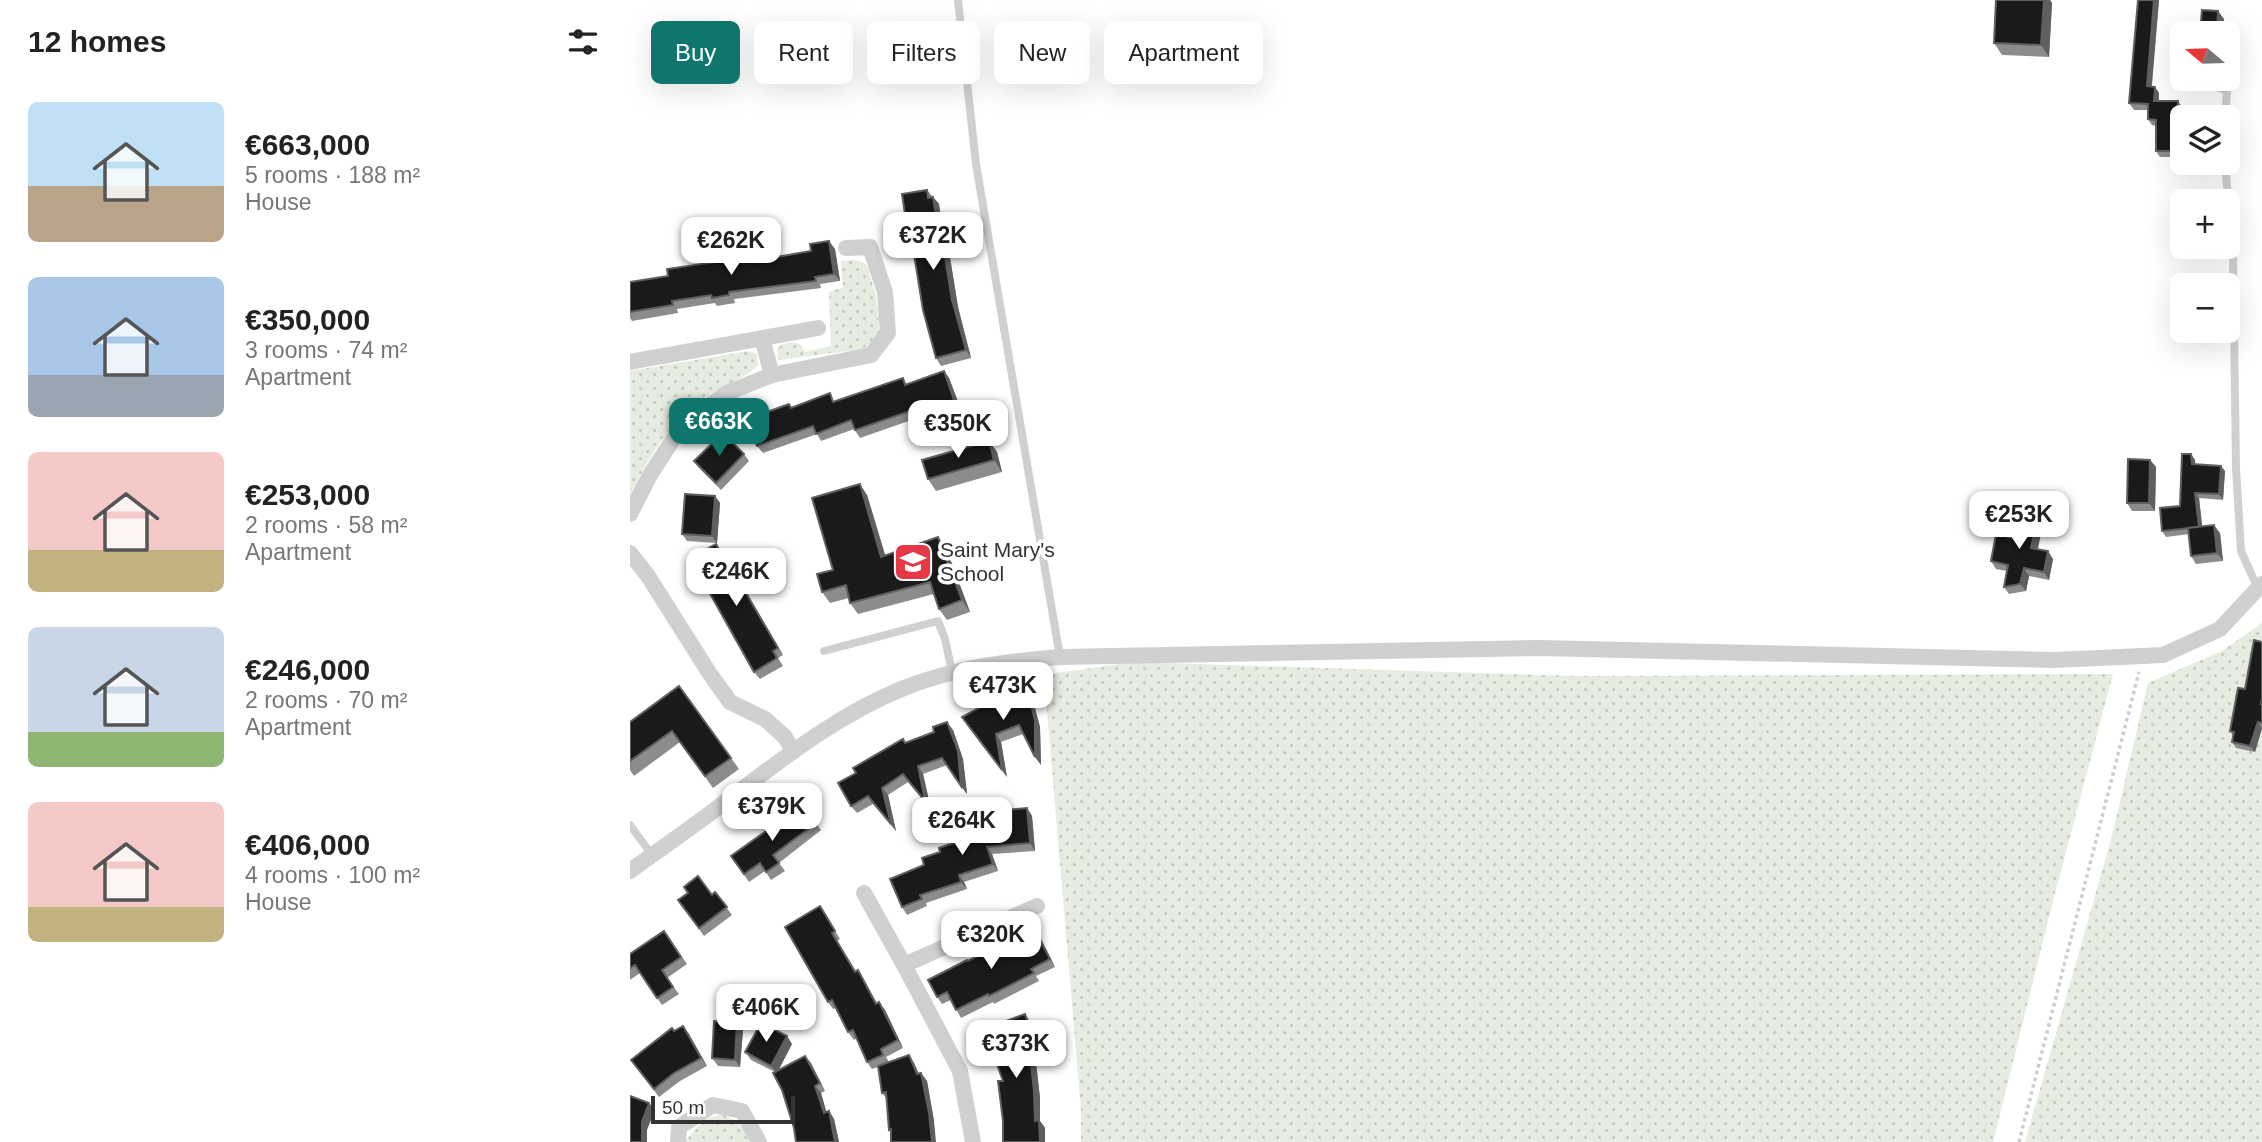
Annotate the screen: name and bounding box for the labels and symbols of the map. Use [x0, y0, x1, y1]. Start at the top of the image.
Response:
north arrow [2170, 21, 2240, 91]
pin: €372K [884, 212, 982, 272]
pin: €262K [682, 218, 780, 277]
pin: €663K [670, 398, 768, 458]
pin: €350K [909, 400, 1007, 460]
pin: €253K [1970, 491, 2068, 551]
place label: Saint Mary's School [940, 538, 1055, 585]
school or university icon: Saint Mary's School [892, 541, 934, 583]
pin: €246K [687, 548, 785, 608]
pin: €473K [954, 662, 1052, 722]
pin: €379K [723, 784, 821, 843]
pin: €264K [913, 798, 1011, 857]
pin: €320K [942, 912, 1040, 971]
pin: €406K [717, 984, 815, 1044]
pin: €373K [967, 1020, 1065, 1080]
scale bar [651, 1093, 794, 1125]

